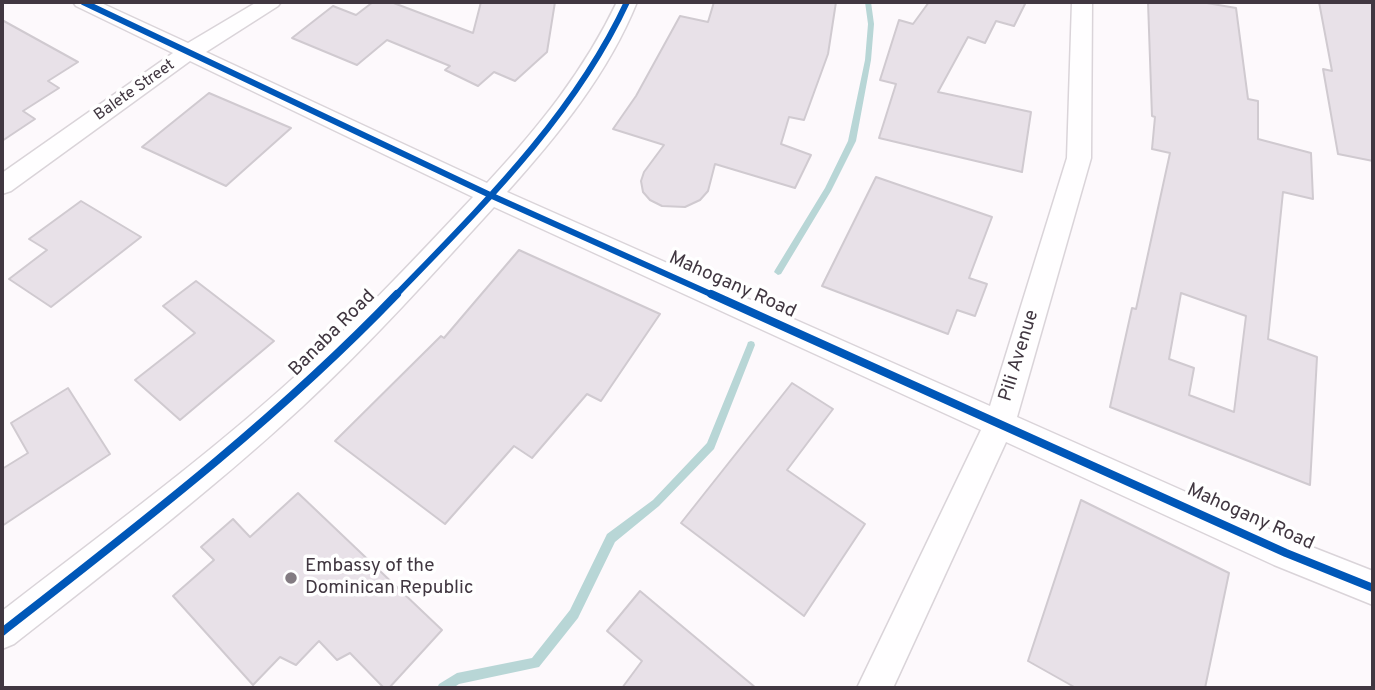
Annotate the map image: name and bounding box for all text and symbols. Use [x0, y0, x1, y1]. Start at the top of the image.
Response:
street label: Balete Street [91, 56, 179, 126]
street label: Mahogany Road [665, 248, 799, 324]
street label: Banaba Road [285, 286, 381, 382]
street label: Pili Avenue [995, 307, 1045, 405]
street label: Mahogany Road [1183, 480, 1317, 556]
place label: Embassy of the Dominican Republic [305, 556, 473, 600]
marker: Embassy of the Dominican Republic [283, 570, 299, 586]

